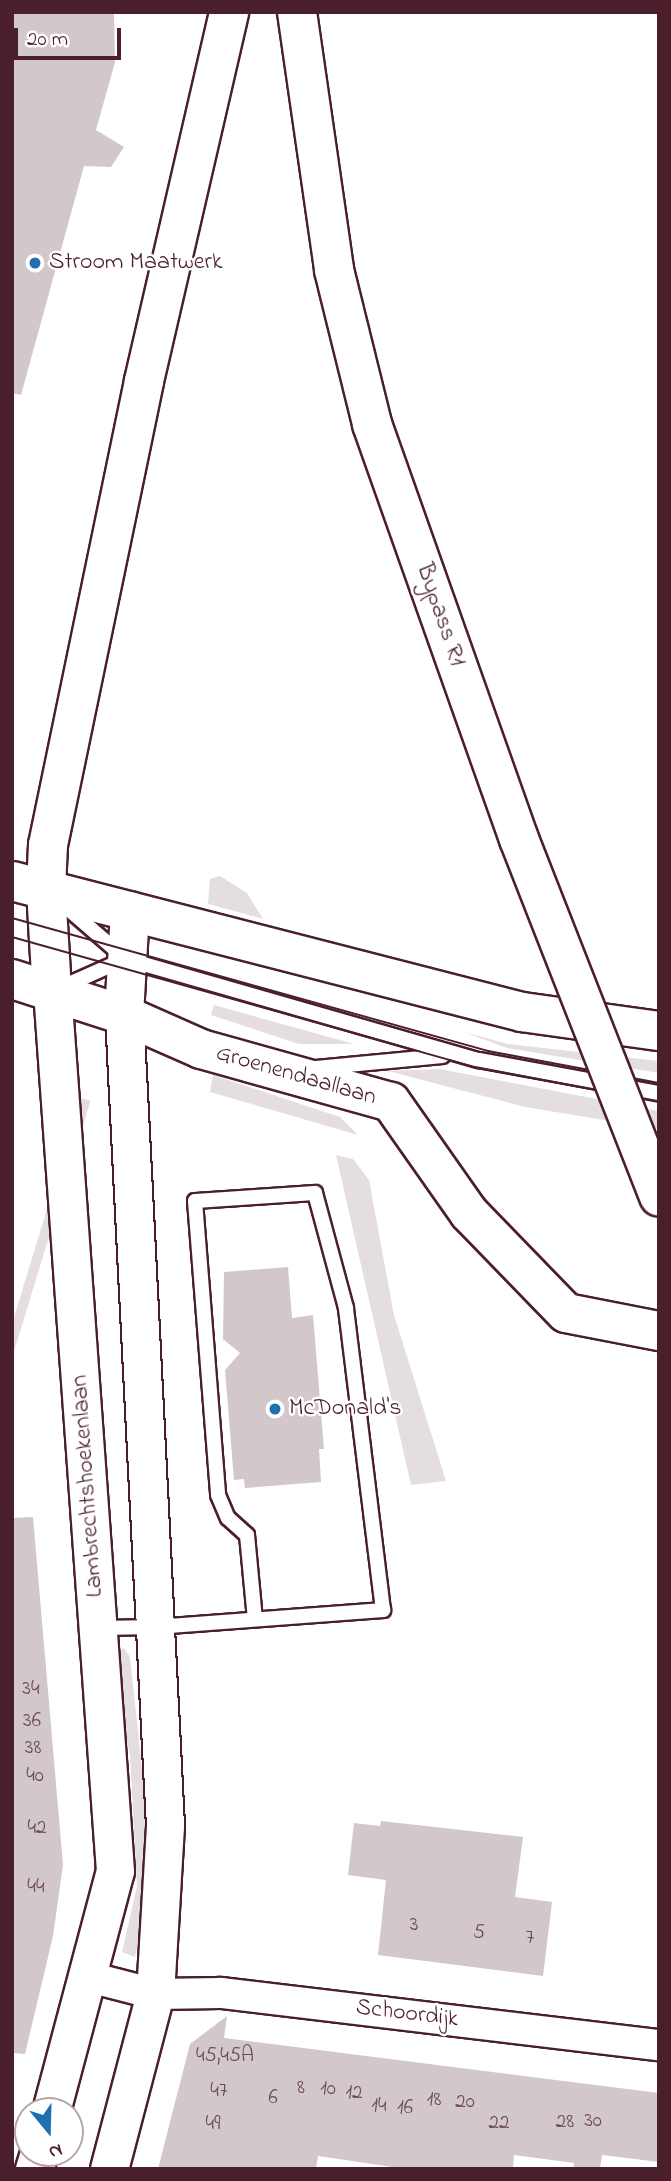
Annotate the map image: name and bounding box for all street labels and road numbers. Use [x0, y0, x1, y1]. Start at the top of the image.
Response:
street label: Bypass R1 [409, 560, 471, 670]
street label: Groenendaallaan [213, 1039, 379, 1113]
street label: Lambrechtshoekenlaan [66, 1374, 110, 1598]
street label: Schoordijk [354, 1993, 460, 2035]

